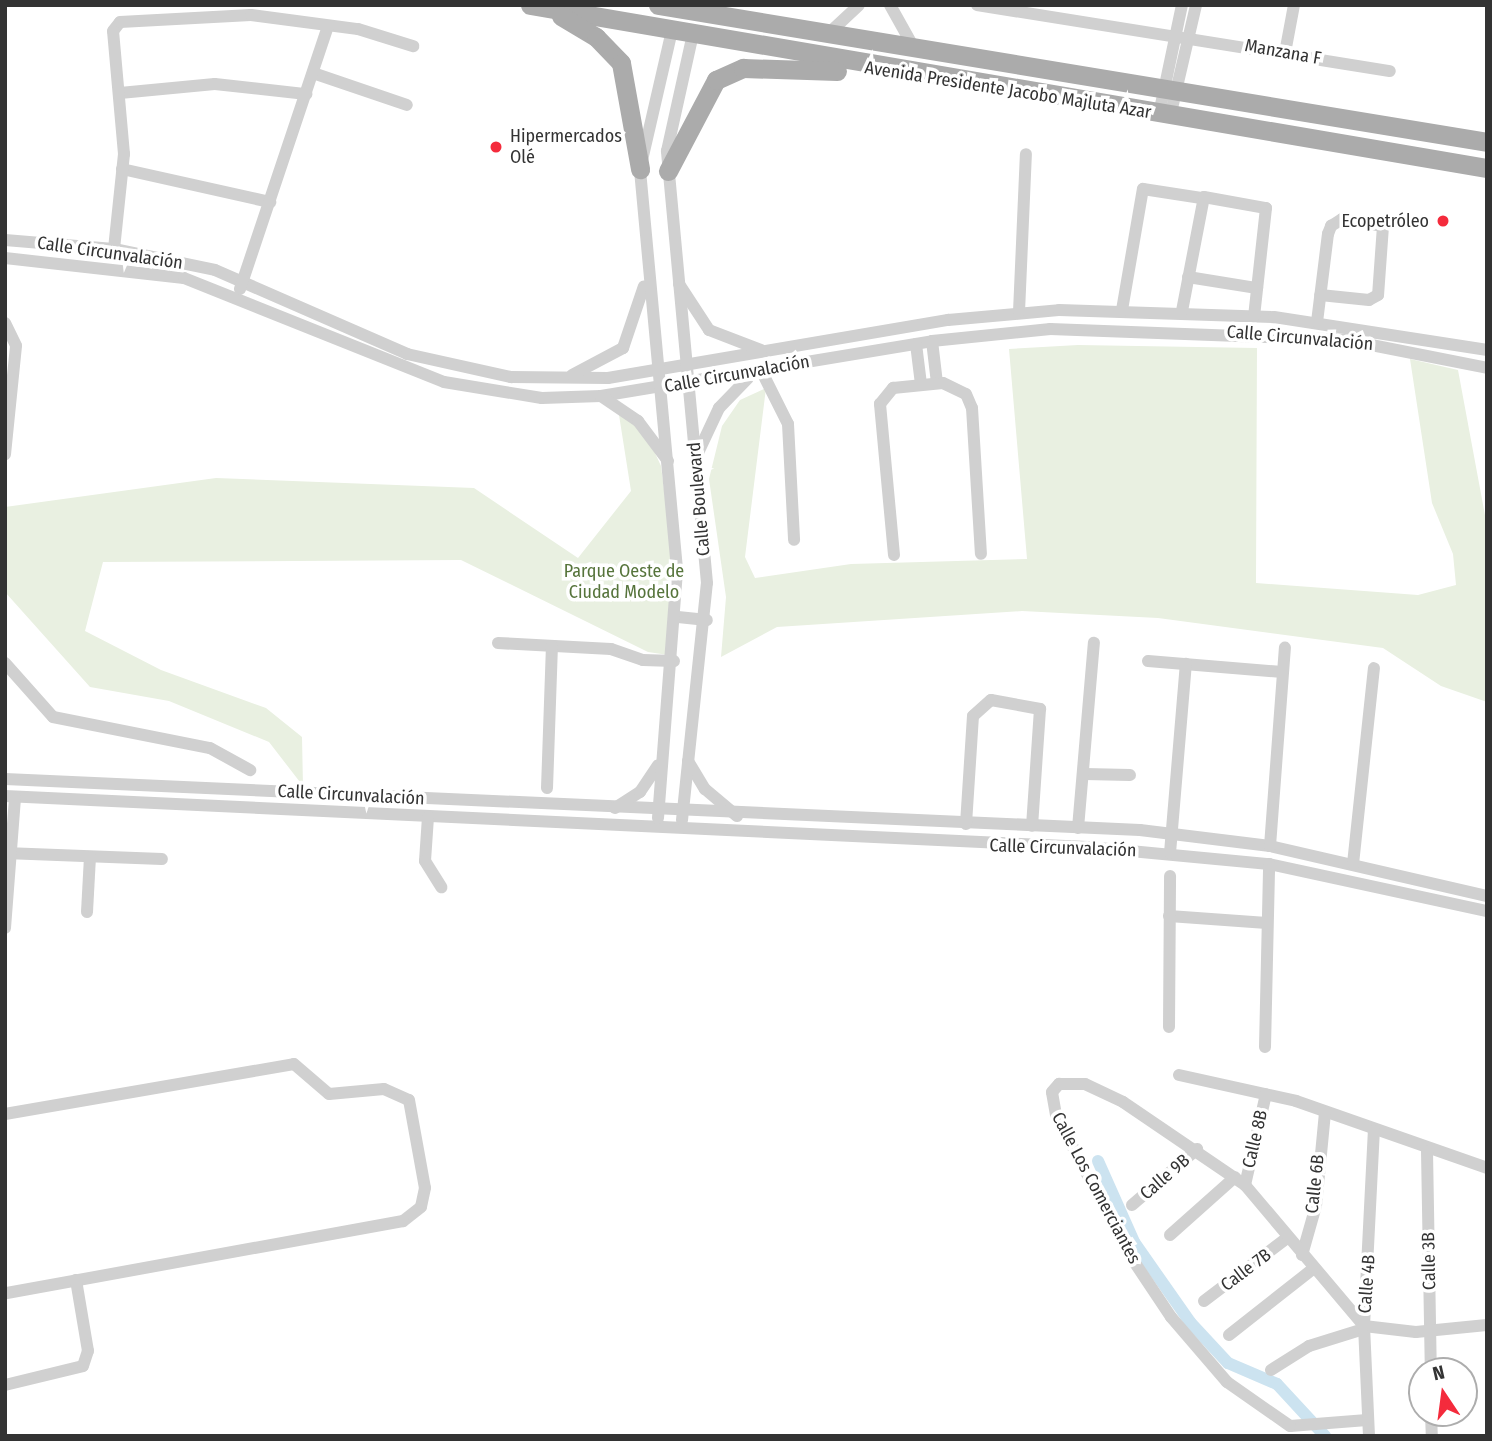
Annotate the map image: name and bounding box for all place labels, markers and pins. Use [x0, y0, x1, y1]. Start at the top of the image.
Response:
place label: Hipermercados Olé [510, 126, 622, 168]
marker: Hipermercados Olé [488, 139, 504, 155]
place label: Ecopetróleo [1341, 210, 1429, 232]
marker: Ecopetróleo [1435, 213, 1451, 229]

